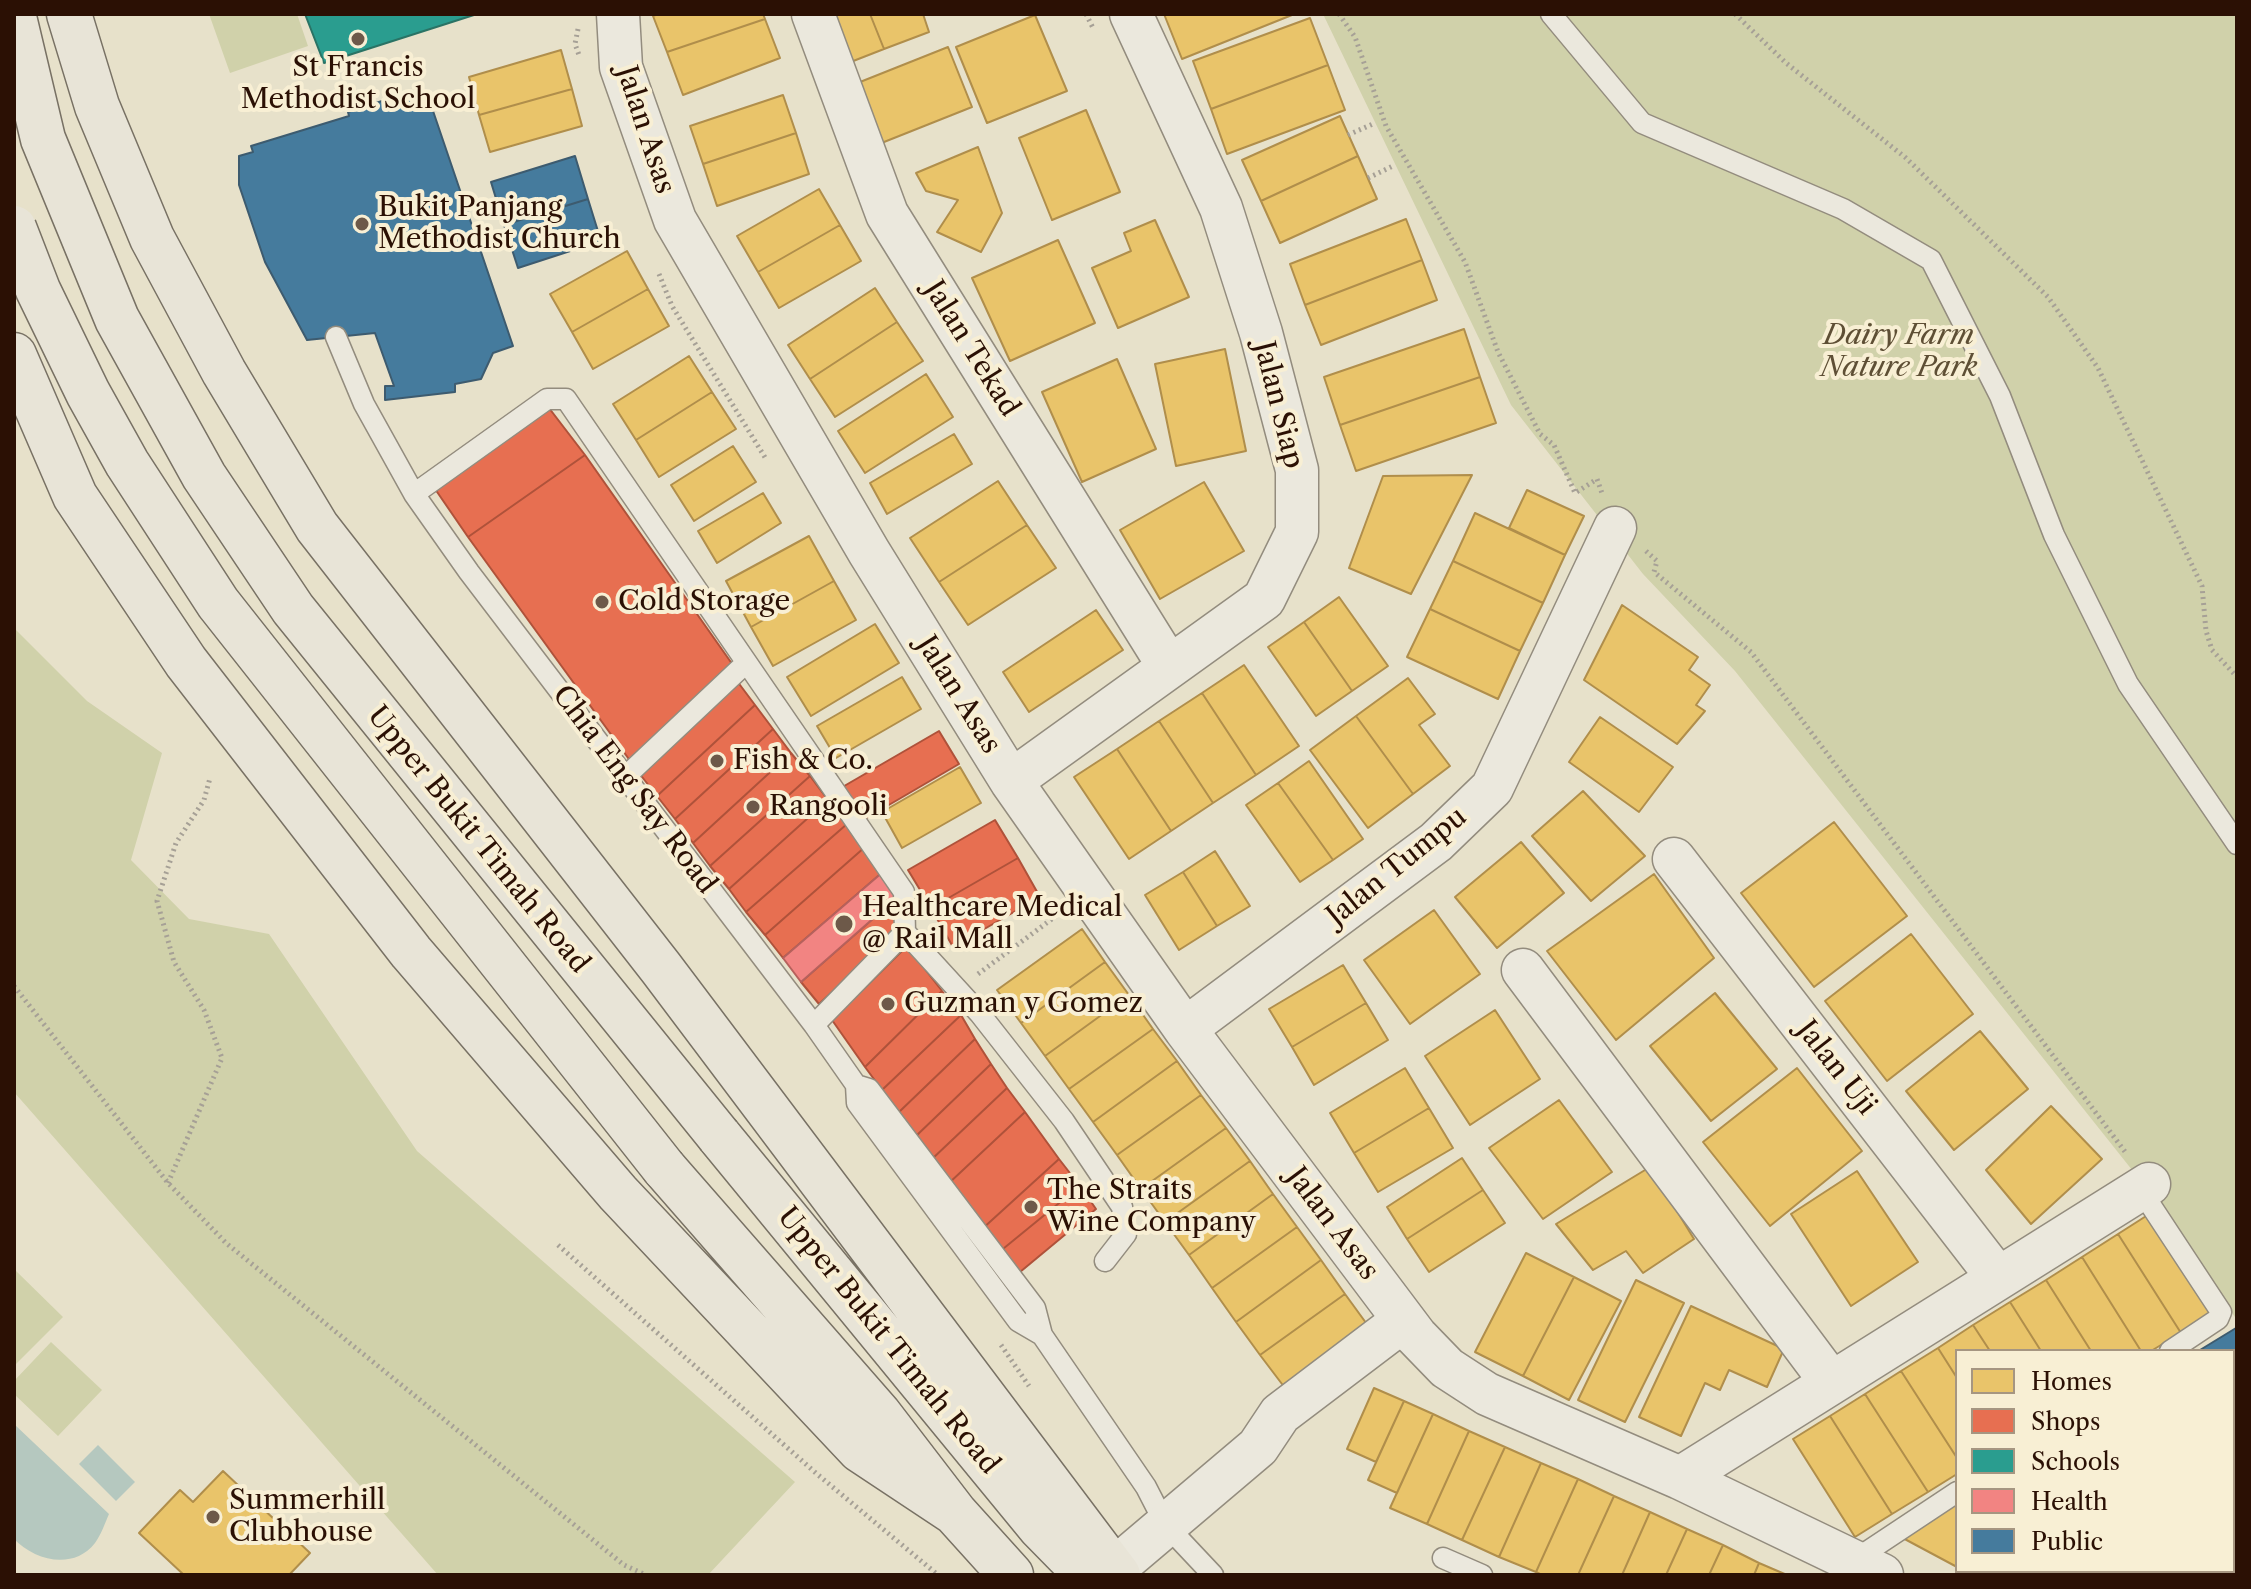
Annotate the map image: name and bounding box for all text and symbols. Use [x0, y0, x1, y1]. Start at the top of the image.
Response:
marker: St Francis Methodist School [349, 30, 367, 48]
place label: St Francis Methodist School [241, 51, 475, 117]
street label: Jalan Asas [609, 62, 681, 198]
place label: Bukit Panjang Methodist Church [378, 191, 621, 257]
marker: Bukit Panjang Methodist Church [353, 215, 371, 233]
street label: Jalan Tekad [916, 275, 1026, 423]
park label: Dairy Farm Nature Park [1820, 319, 1978, 385]
street label: Jalan Siap [1246, 338, 1310, 472]
place label: Cold Storage [618, 585, 790, 619]
marker: Cold Storage [593, 593, 611, 611]
street label: Jalan Asas [909, 630, 1007, 760]
street label: Chia Eng Say Road [545, 679, 723, 901]
street label: Upper Bukit Timah Road [360, 700, 596, 980]
place label: Fish & Co. [733, 744, 873, 778]
marker: Fish & Co. [708, 752, 726, 770]
place label: Rangooli [769, 790, 888, 824]
marker: Rangooli [744, 798, 762, 816]
street label: Jalan Tumpu [1320, 800, 1474, 934]
place label: Healthcare Medical @ Rail Mall [862, 891, 1122, 957]
marker: Healthcare Medical @ Rail Mall [833, 913, 855, 935]
place label: Guzman y Gomez [904, 987, 1143, 1021]
marker: Guzman y Gomez [879, 995, 897, 1013]
street label: Jalan Uji [1789, 1014, 1883, 1122]
street label: Jalan Asas [1279, 1161, 1385, 1287]
place label: The Straits Wine Company [1047, 1174, 1256, 1240]
marker: The Straits Wine Company [1022, 1198, 1040, 1216]
street label: Upper Bukit Timah Road [770, 1201, 1006, 1481]
legend [1955, 1349, 2235, 1573]
text: Homes [2031, 1367, 2112, 1396]
text: Shops [2031, 1407, 2100, 1436]
text: Schools [2031, 1447, 2120, 1476]
place label: Summerhill Clubhouse [229, 1484, 385, 1550]
text: Health [2031, 1487, 2108, 1516]
marker: Summerhill Clubhouse [204, 1508, 222, 1526]
text: Public [2031, 1527, 2103, 1556]

